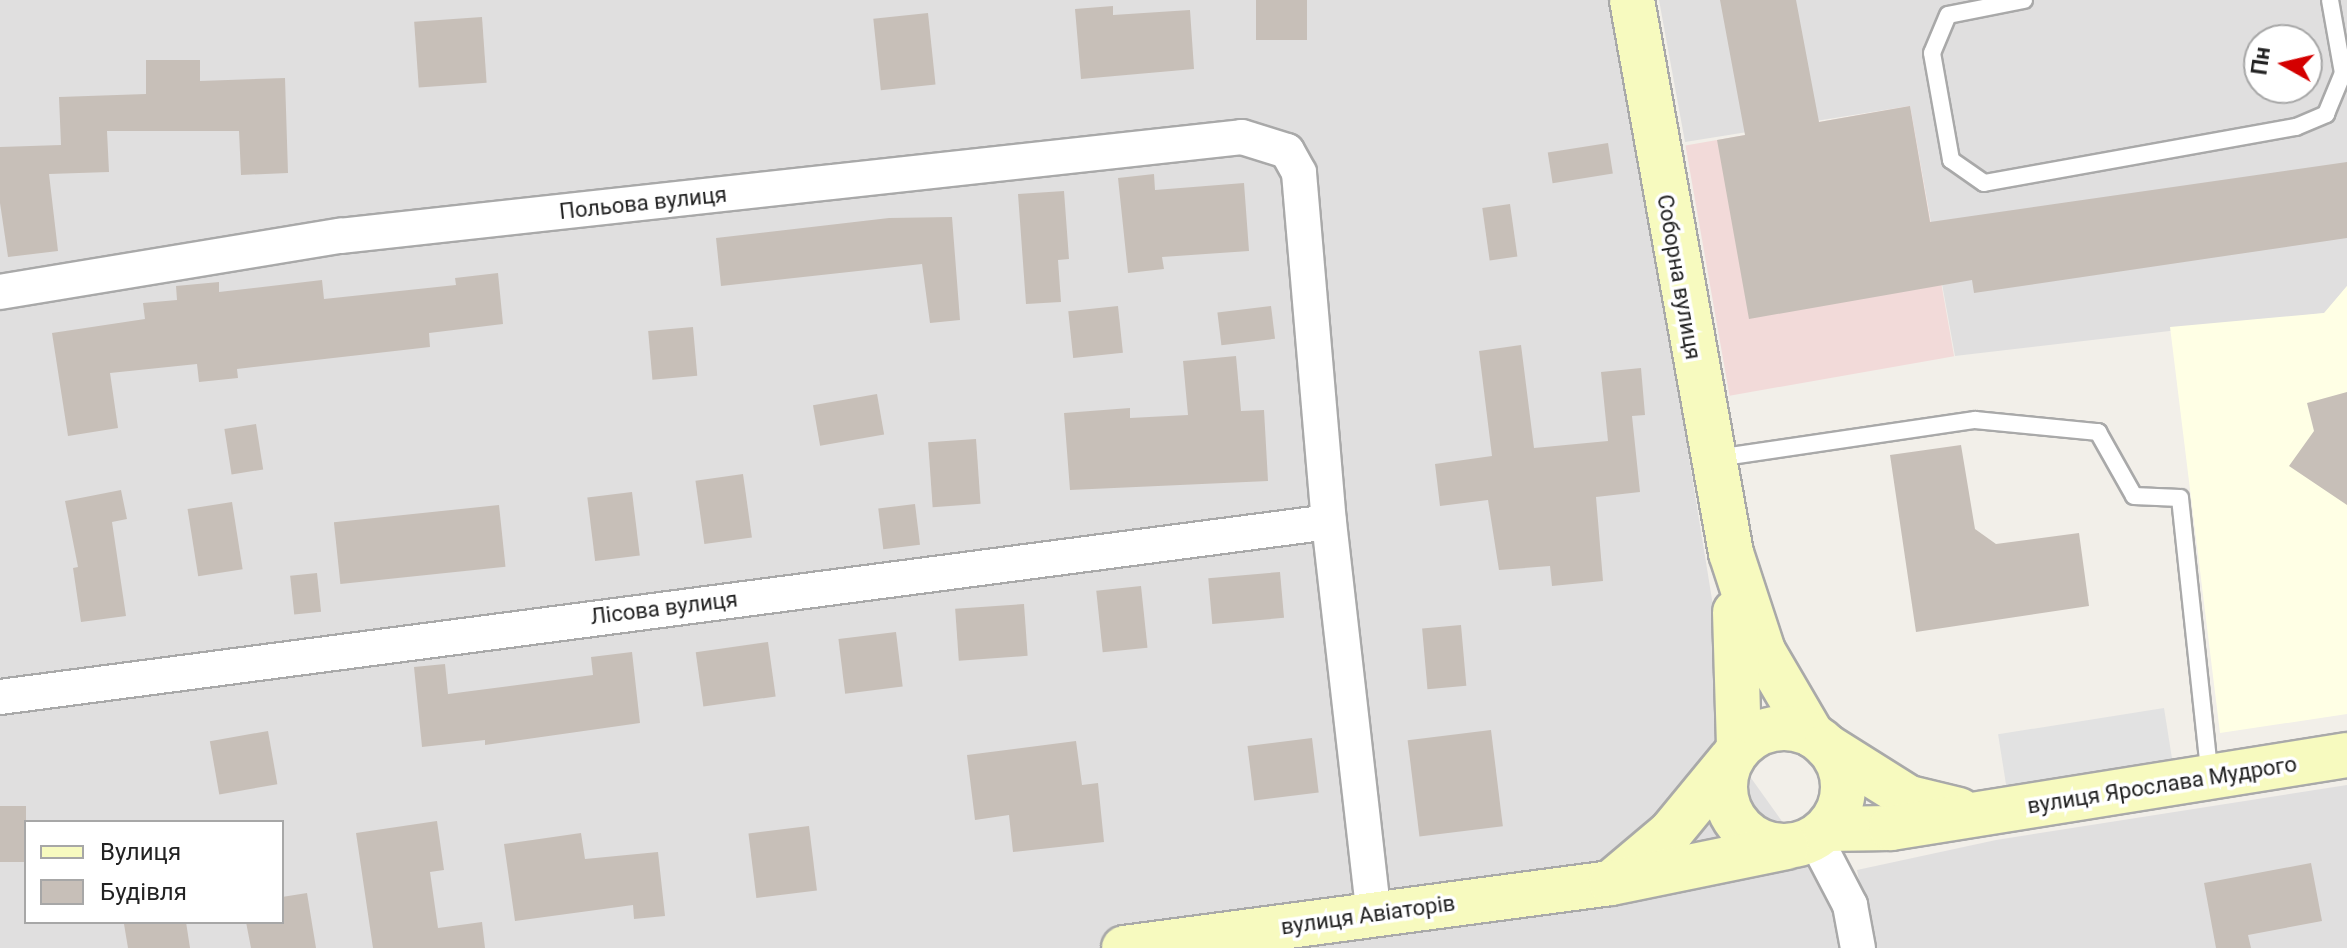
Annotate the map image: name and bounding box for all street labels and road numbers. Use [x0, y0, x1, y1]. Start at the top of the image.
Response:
street label: Польова вулиця [558, 181, 728, 225]
street label: Соборна вулиця [1651, 192, 1707, 362]
street label: Лісова вулиця [589, 586, 739, 630]
street label: вулиця Ярослава Мудрого [2025, 751, 2299, 819]
street label: вулиця Авіаторів [1279, 890, 1457, 940]

